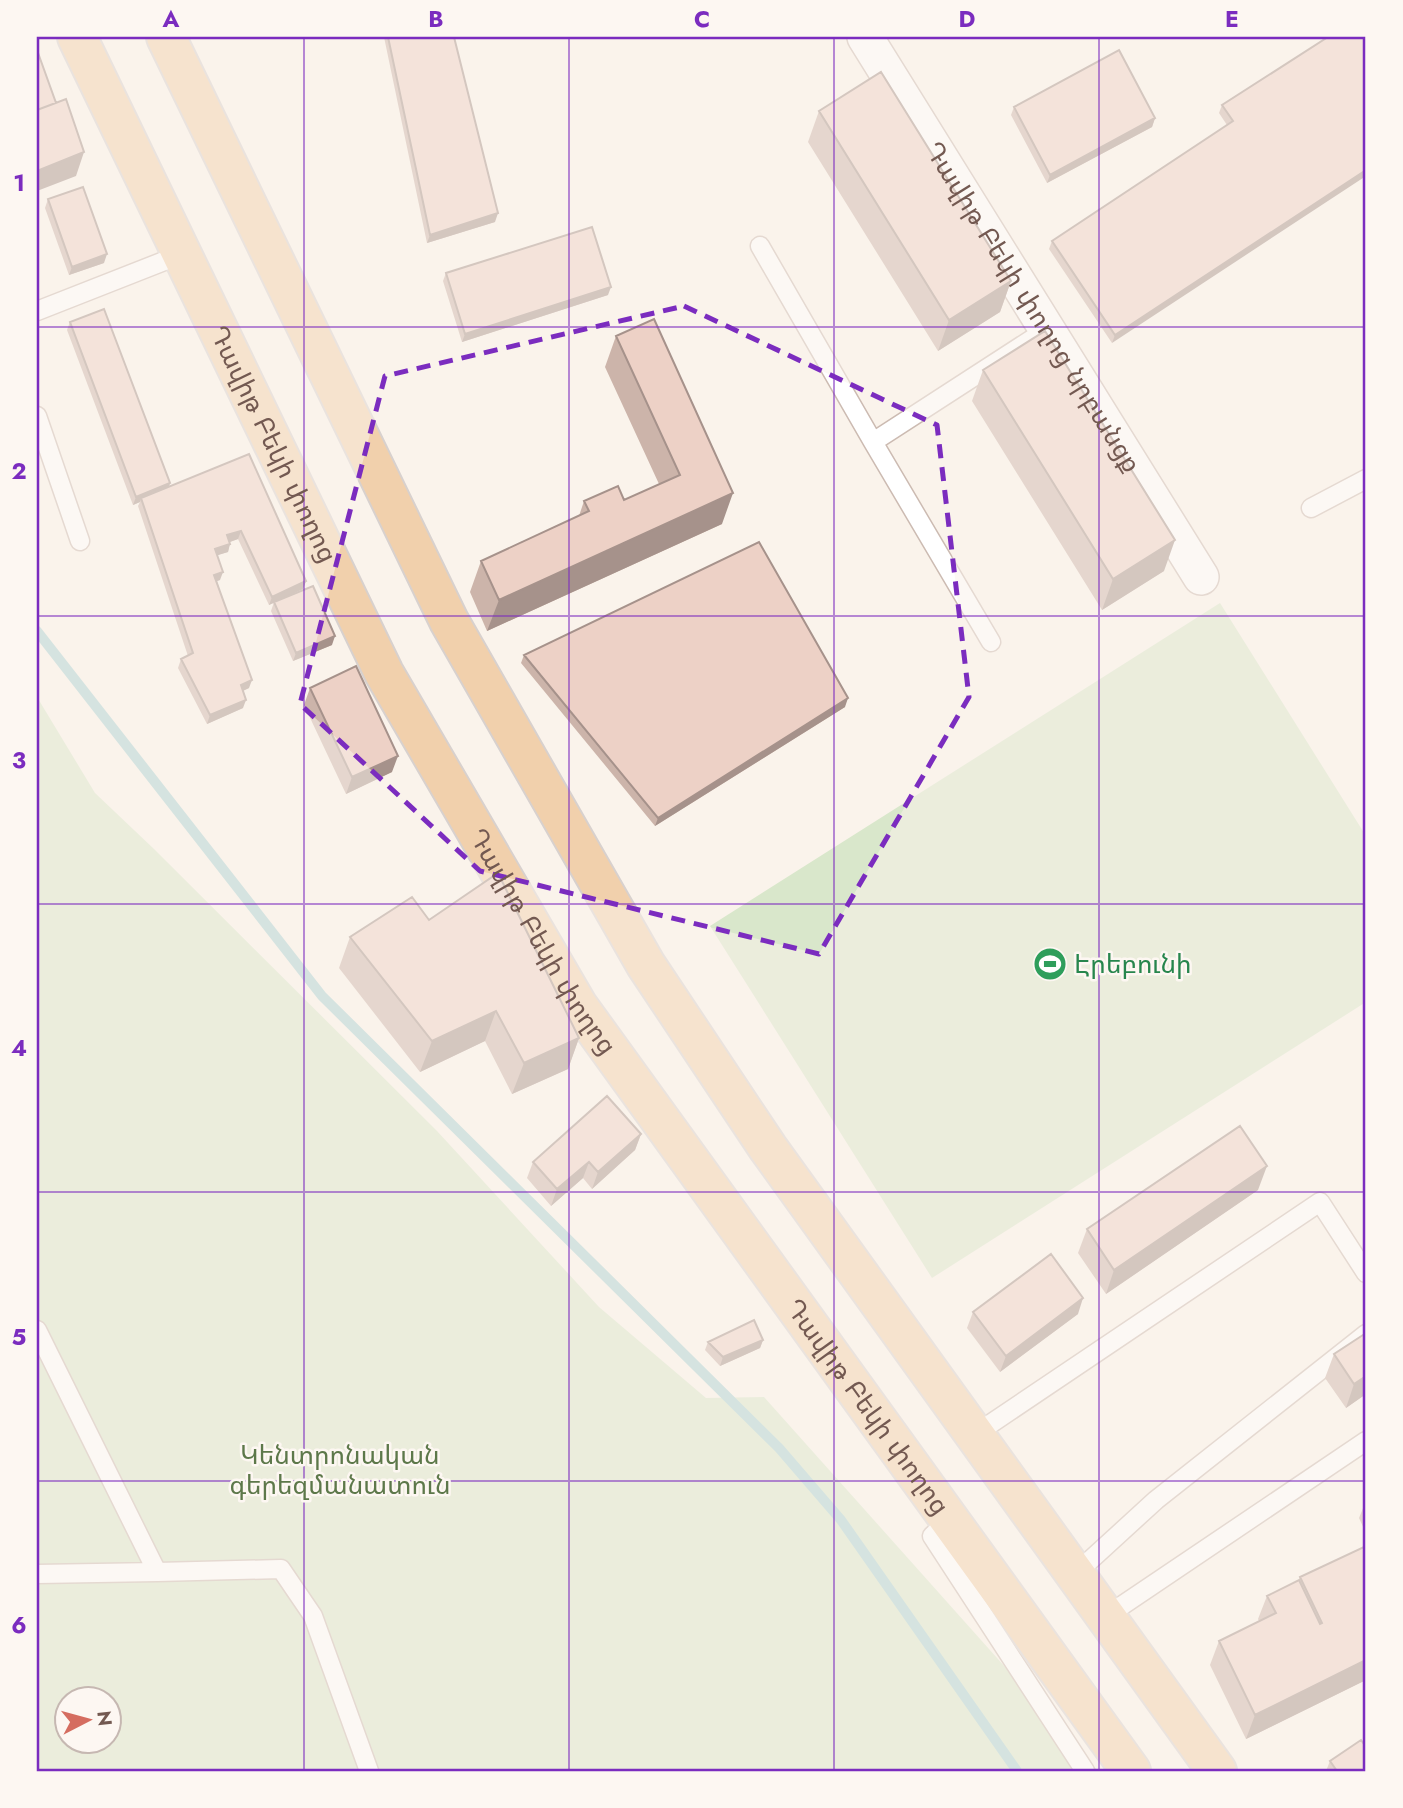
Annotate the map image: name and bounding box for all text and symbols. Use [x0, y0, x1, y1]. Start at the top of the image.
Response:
text: A [162, 2, 180, 36]
text: B [428, 2, 444, 36]
text: C [694, 2, 710, 36]
text: D [959, 2, 976, 36]
text: E [1225, 2, 1239, 36]
street label: Դավիթ Բեկի փողոց նրբանցք [915, 134, 1151, 480]
text: 1 [13, 166, 25, 200]
street label: Դավիթ Բեկի փողոց [200, 319, 347, 569]
text: 2 [11, 454, 27, 488]
text: 3 [12, 743, 26, 777]
street label: Դավիթ Բեկի փողոց [459, 821, 626, 1062]
sports icon: Էրեբունի [1031, 945, 1069, 983]
place label: Էրեբունի [1074, 945, 1192, 983]
text: 4 [11, 1031, 27, 1065]
street label: Դավիթ Բեկի փողոց [776, 1291, 959, 1523]
text: 5 [12, 1320, 26, 1354]
park label: Կենտրոնական գերեզմանատուն [229, 1436, 451, 1504]
text: 6 [11, 1608, 27, 1642]
north arrow [52, 1686, 122, 1756]
text: N [90, 1709, 119, 1727]

